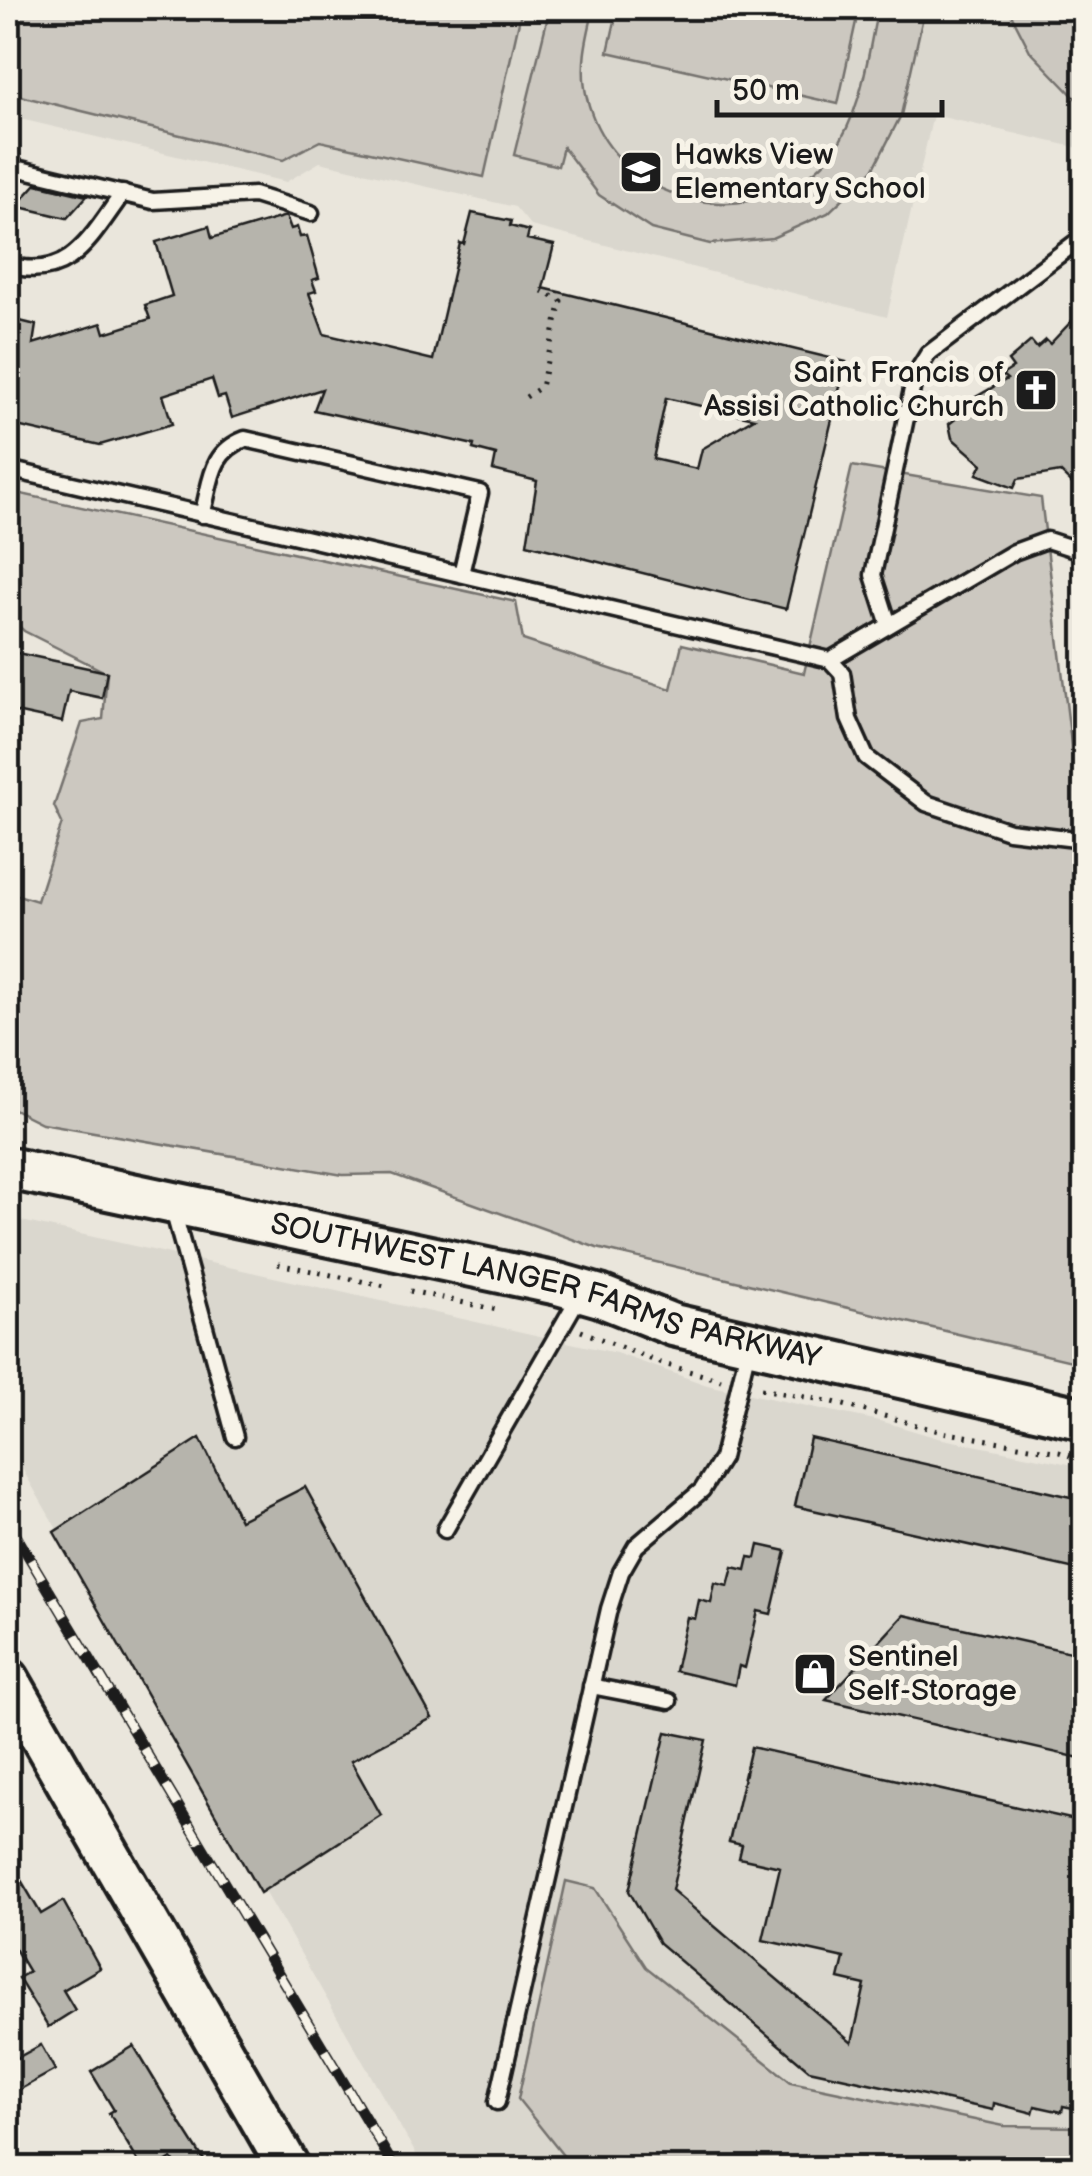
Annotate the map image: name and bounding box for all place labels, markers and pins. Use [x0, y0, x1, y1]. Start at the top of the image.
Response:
place label: Hawks View Elementary School [674, 137, 926, 207]
school or university icon: Hawks View Elementary School [618, 149, 664, 195]
place label: Saint Francis of Assisi Catholic Church [704, 355, 1004, 425]
church icon: Saint Francis of Assisi Catholic Church [1013, 367, 1059, 413]
place label: Sentinel Self-Storage [848, 1639, 1017, 1709]
shop icon: Sentinel Self-Storage [792, 1651, 838, 1697]

